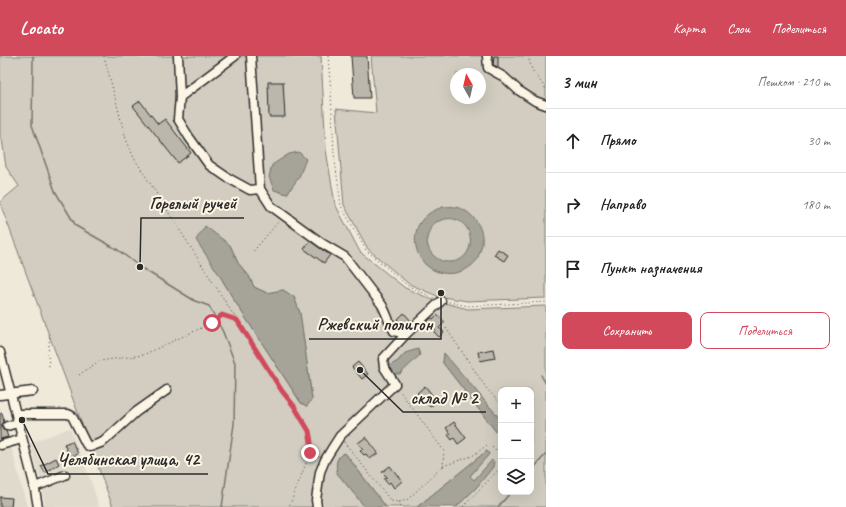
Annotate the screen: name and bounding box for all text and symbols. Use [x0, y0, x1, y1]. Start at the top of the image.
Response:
text: Locato [20, 16, 63, 40]
text: Карта [673, 20, 705, 37]
text: Слои [727, 20, 750, 37]
text: Поделиться [772, 20, 826, 37]
north arrow [450, 68, 486, 104]
text: 3 мин [562, 72, 597, 93]
text: Пешком · 210 m [757, 74, 830, 90]
icon: ahead [562, 130, 584, 152]
text: Прямо [600, 131, 636, 150]
text: 30 m [808, 133, 830, 149]
callout: Горелый ручей [141, 188, 244, 218]
text: Горелый ручей [150, 192, 238, 214]
icon: right [562, 194, 584, 216]
text: Направо [600, 195, 646, 214]
text: 180 m [802, 197, 830, 213]
icon: arrive [562, 258, 584, 280]
text: Пункт назначения [600, 259, 702, 278]
callout: Ржевский полигон [309, 309, 441, 339]
button: Сохранить [562, 312, 692, 349]
button: Поделиться [700, 312, 830, 349]
text: Ржевский полигон [317, 313, 434, 335]
route start [203, 314, 221, 332]
callout: склад № 2 [403, 382, 486, 412]
text: склад № 2 [410, 387, 479, 409]
map controls [498, 387, 534, 495]
button: + [498, 387, 534, 423]
button: − [498, 423, 534, 459]
callout: Челябинская улица, 42 [48, 444, 208, 474]
route end [301, 444, 319, 462]
text: Челябинская улица, 42 [57, 448, 201, 470]
button: layers [498, 459, 534, 495]

